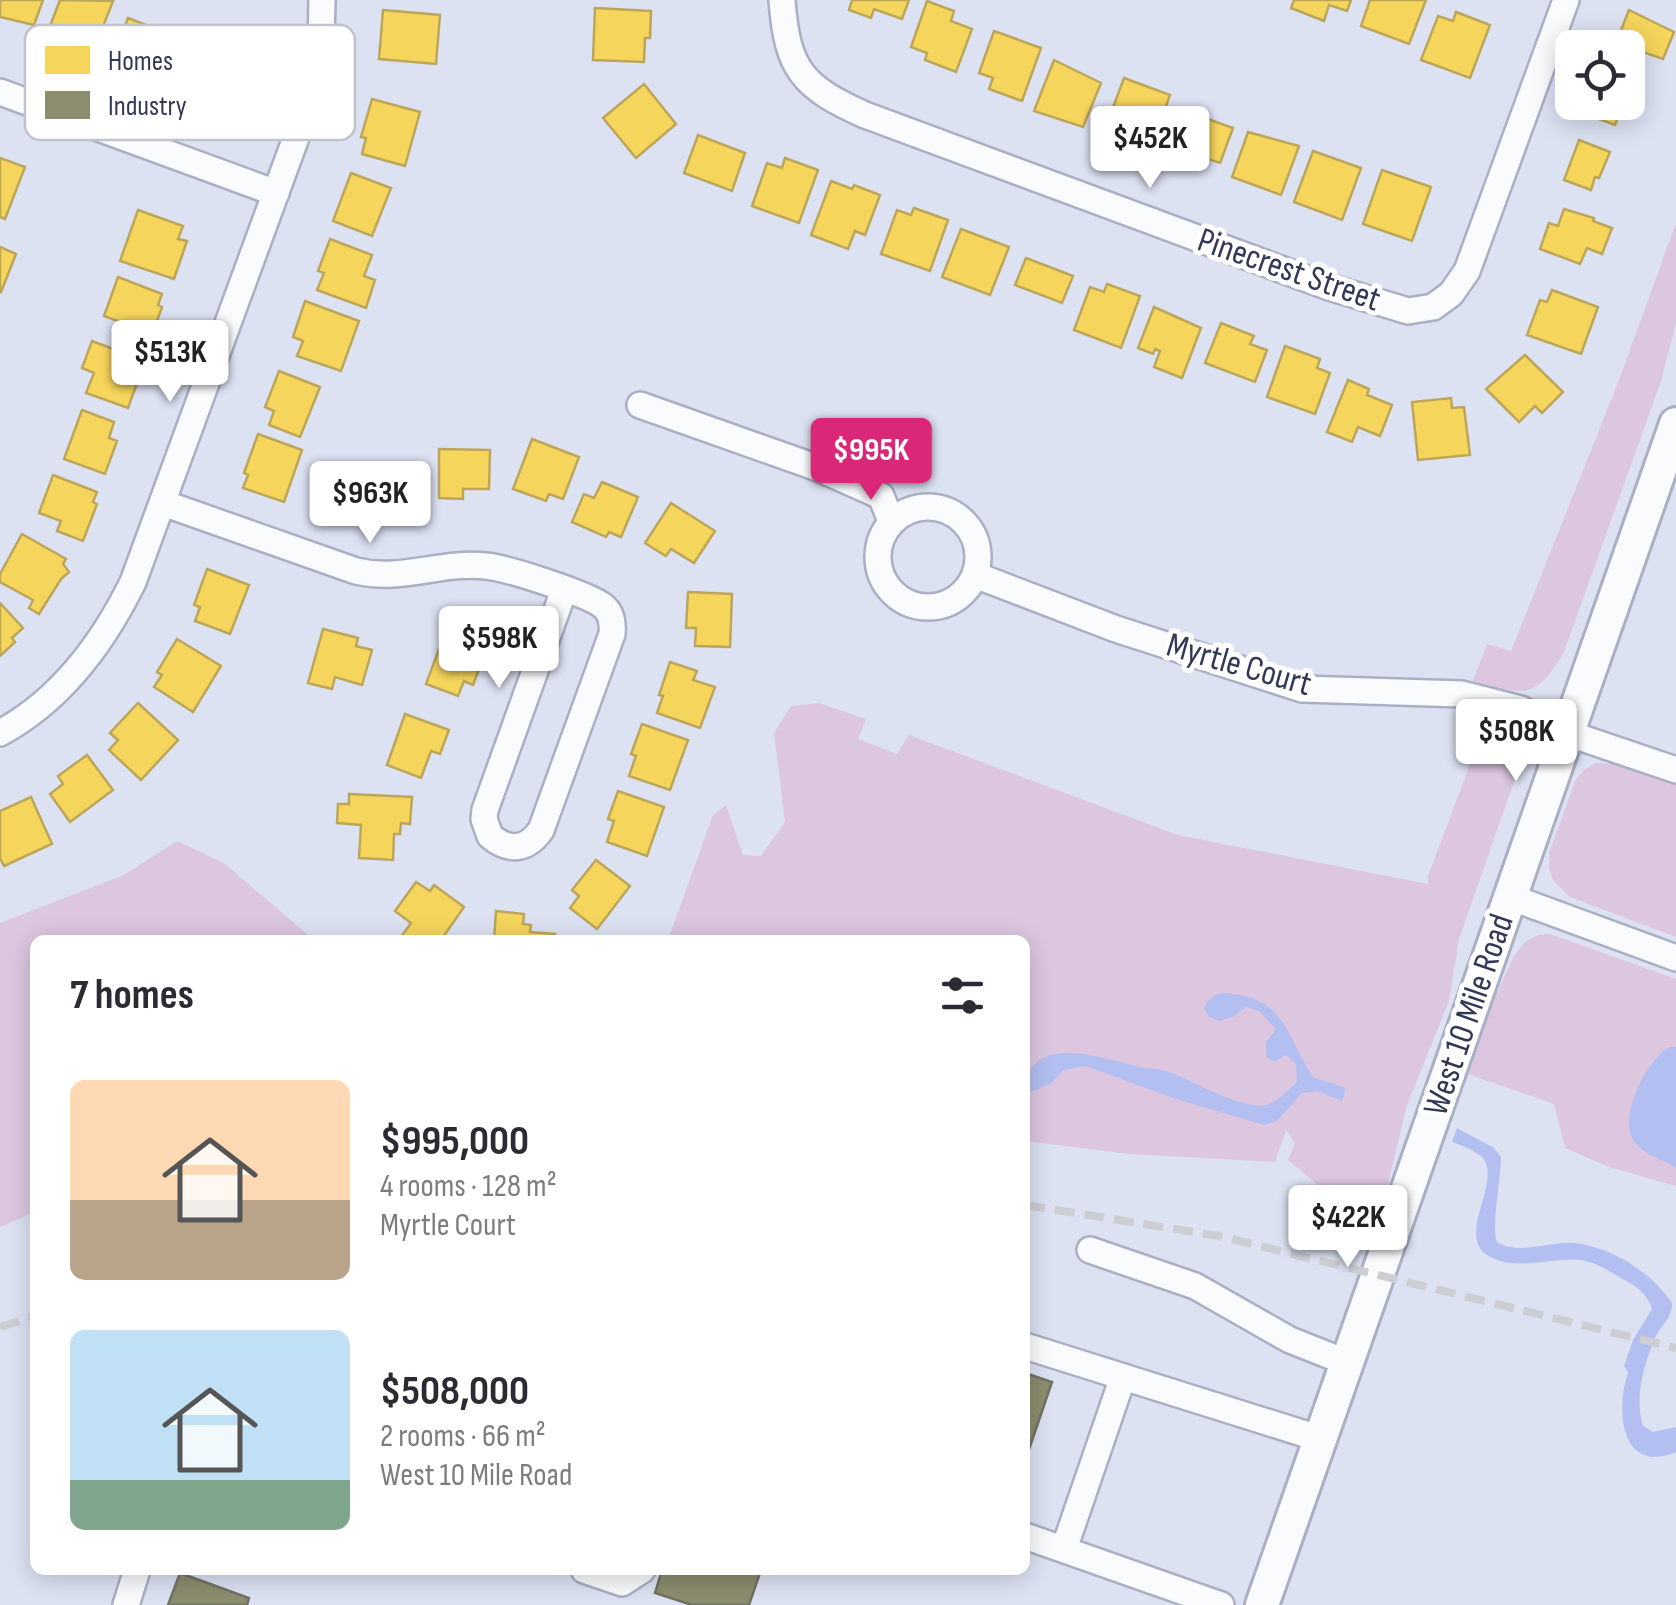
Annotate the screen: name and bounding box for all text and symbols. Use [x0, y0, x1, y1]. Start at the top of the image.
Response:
legend [25, 25, 355, 140]
map controls [1555, 30, 1645, 120]
button: locate [1555, 30, 1645, 120]
text: Homes [108, 45, 173, 78]
text: Industry [108, 90, 187, 123]
pin: $452K [1080, 106, 1220, 191]
text: $452K [1112, 119, 1188, 158]
street label: Pinecrest Street [1192, 219, 1386, 321]
pin: $513K [100, 320, 240, 405]
text: $513K [133, 333, 207, 372]
pin: $995K [801, 418, 941, 503]
text: $995K [833, 431, 909, 470]
pin: $963K [300, 461, 440, 546]
text: $963K [332, 474, 408, 513]
pin: $598K [429, 606, 569, 691]
text: $598K [461, 619, 537, 658]
street label: Myrtle Court [1162, 624, 1316, 706]
pin: $508K [1446, 699, 1586, 784]
text: $508K [1478, 712, 1554, 751]
street label: West 10 Mile Road [1414, 909, 1524, 1121]
icon: filters [935, 968, 990, 1023]
text: 7 homes [70, 970, 194, 1021]
text: $995,000 [380, 1116, 529, 1167]
icon: home [150, 1120, 270, 1240]
text: 4 rooms · 128 m² [380, 1167, 557, 1206]
pin: $422K [1278, 1185, 1418, 1270]
text: $422K [1310, 1198, 1386, 1237]
text: Myrtle Court [380, 1206, 516, 1245]
text: $508,000 [380, 1366, 529, 1417]
icon: home [150, 1370, 270, 1490]
text: 2 rooms · 66 m² [380, 1417, 546, 1456]
text: West 10 Mile Road [380, 1456, 572, 1495]

